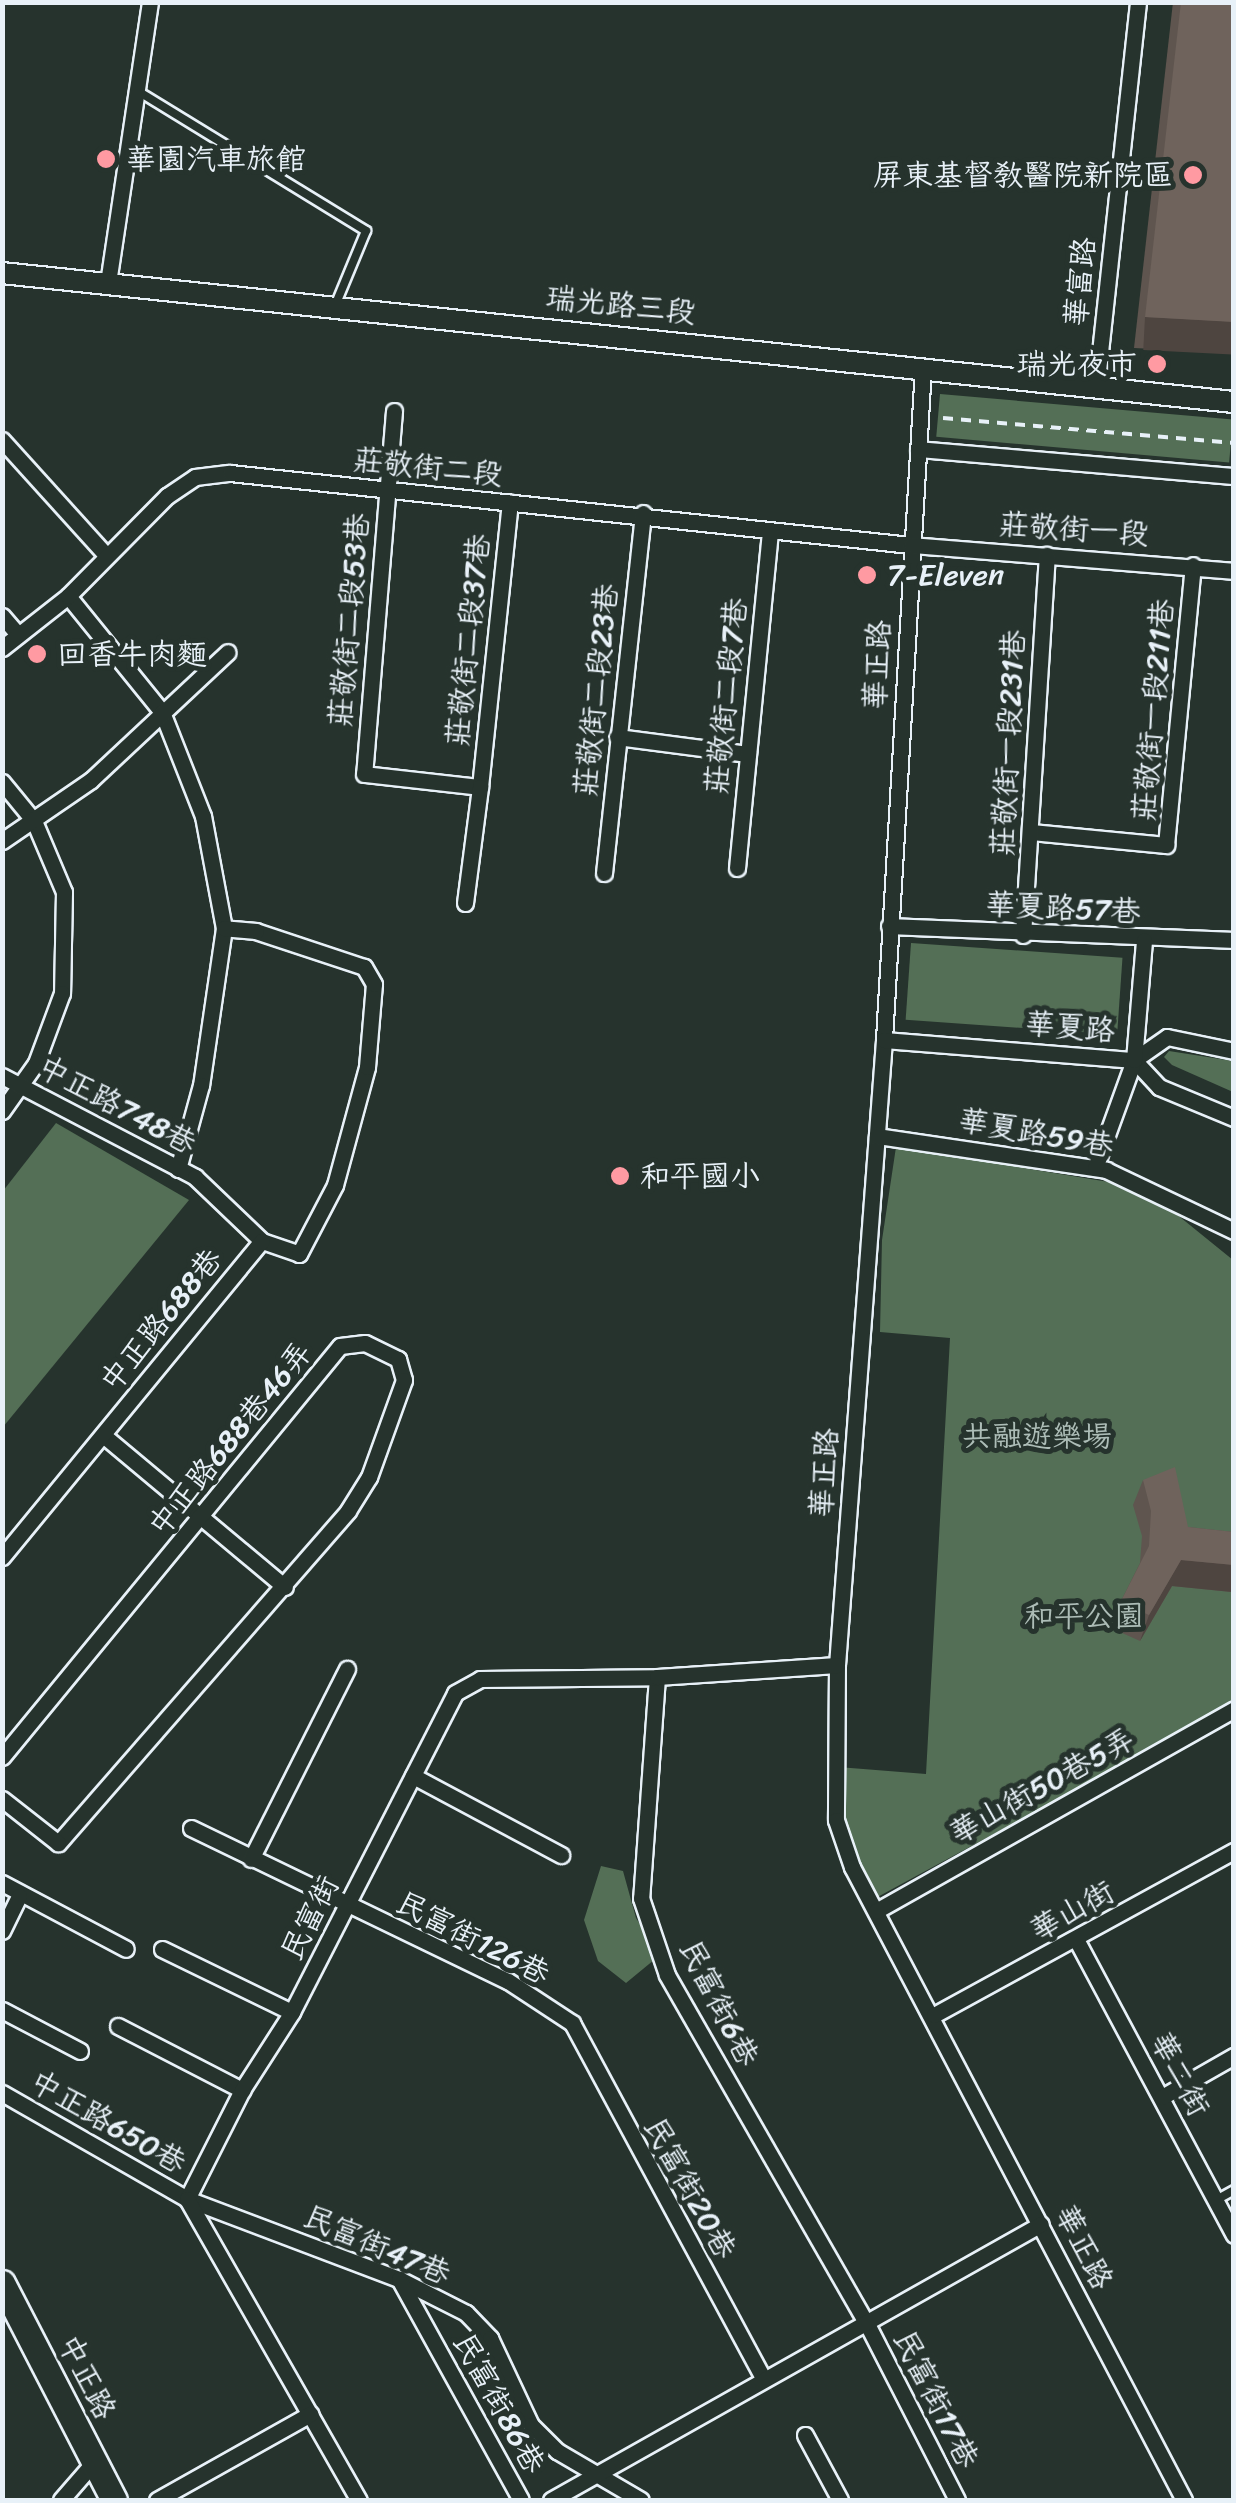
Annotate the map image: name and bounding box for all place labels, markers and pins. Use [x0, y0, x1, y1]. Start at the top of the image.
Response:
place label: 華園汽車旅館 [126, 141, 306, 177]
marker: 華園汽車旅館 [95, 148, 117, 170]
place label: 屏東基督教醫院新院區 [873, 157, 1173, 193]
marker: 屏東基督教醫院新院區 [1182, 164, 1204, 186]
place label: 瑞光夜市 [1017, 346, 1137, 382]
marker: 瑞光夜市 [1146, 353, 1168, 375]
place label: 7-Eleven [887, 557, 1004, 593]
marker: 7-Eleven [856, 564, 878, 586]
place label: 回香牛肉麵 [57, 636, 207, 672]
marker: 回香牛肉麵 [26, 643, 48, 665]
place label: 和平國小 [640, 1158, 760, 1194]
marker: 和平國小 [609, 1165, 631, 1187]

